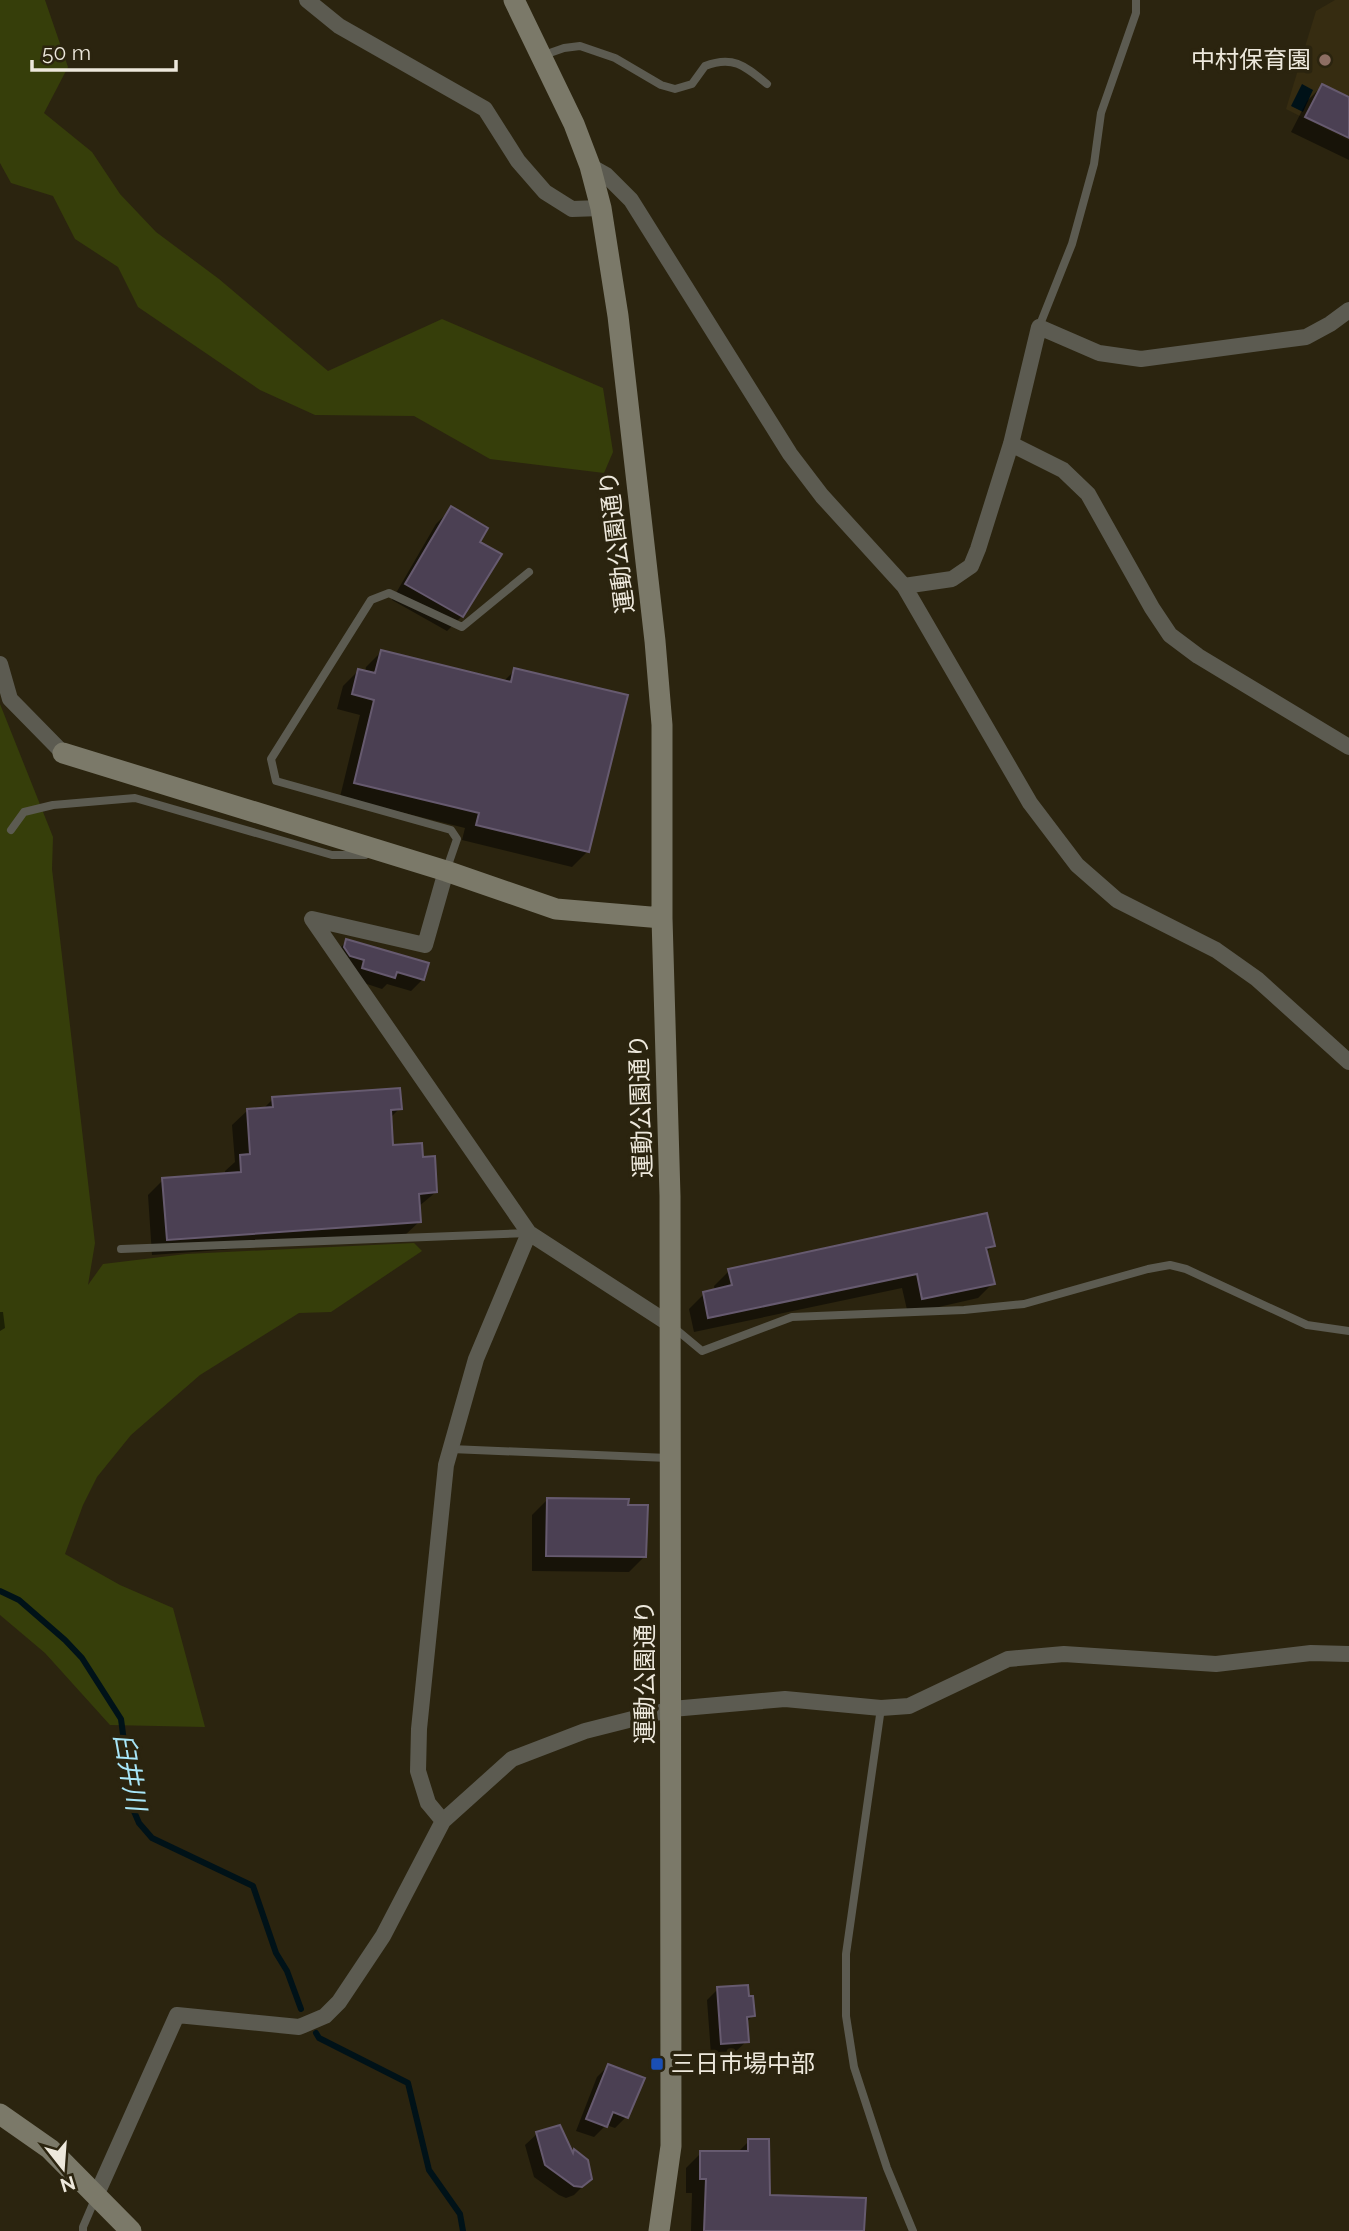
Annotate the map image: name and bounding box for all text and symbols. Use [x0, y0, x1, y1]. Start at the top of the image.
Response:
scale bar [32, 28, 175, 72]
text: 50 m [42, 40, 91, 65]
place label: 中村保育園 [1191, 45, 1311, 74]
marker: 中村保育園 [1317, 52, 1333, 68]
street label: 運動公園通り [593, 469, 640, 615]
street label: 運動公園通り [623, 1034, 658, 1178]
street label: 運動公園通り [630, 1600, 659, 1744]
water label: 臼井川 [108, 1731, 152, 1816]
place label: 三日市場中部 [671, 2049, 815, 2078]
marker: 三日市場中部 [649, 2056, 665, 2072]
north arrow [28, 2133, 98, 2203]
text: N [58, 2172, 78, 2197]

